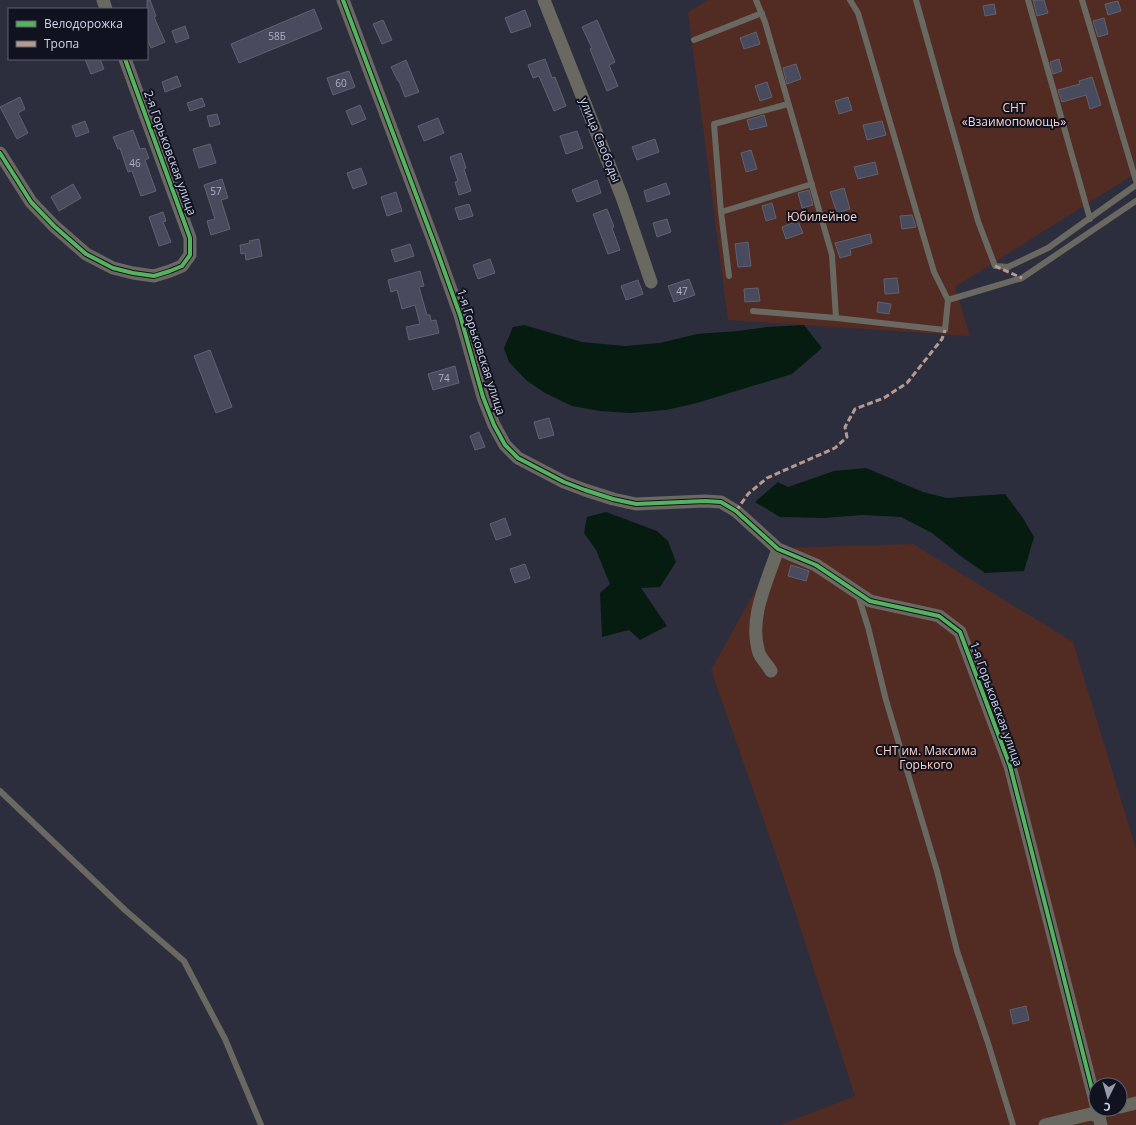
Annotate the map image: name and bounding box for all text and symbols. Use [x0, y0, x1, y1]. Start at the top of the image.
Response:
legend [8, 8, 148, 60]
text: Велодорожка [44, 15, 123, 32]
house number: 58Б [268, 29, 286, 43]
text: Тропа [44, 35, 79, 52]
house number: 60 [335, 76, 347, 90]
street label: 2-я Горьковская улица [140, 88, 201, 218]
street label: улица Свободы [576, 95, 625, 185]
park label: СНТ «Взаимопомощь» [962, 99, 1066, 130]
house number: 46 [129, 156, 141, 170]
house number: 57 [210, 184, 222, 198]
park label: Юбилейное [787, 208, 857, 225]
house number: 47 [676, 284, 688, 298]
street label: 1-я Горьковская улица [453, 287, 510, 417]
house number: 74 [438, 371, 450, 385]
street label: 1-я Горьковская улица [966, 639, 1027, 769]
park label: СНТ им. Максима Горького [875, 742, 977, 773]
north arrow [1088, 1077, 1128, 1117]
text: С [1103, 1100, 1111, 1115]

